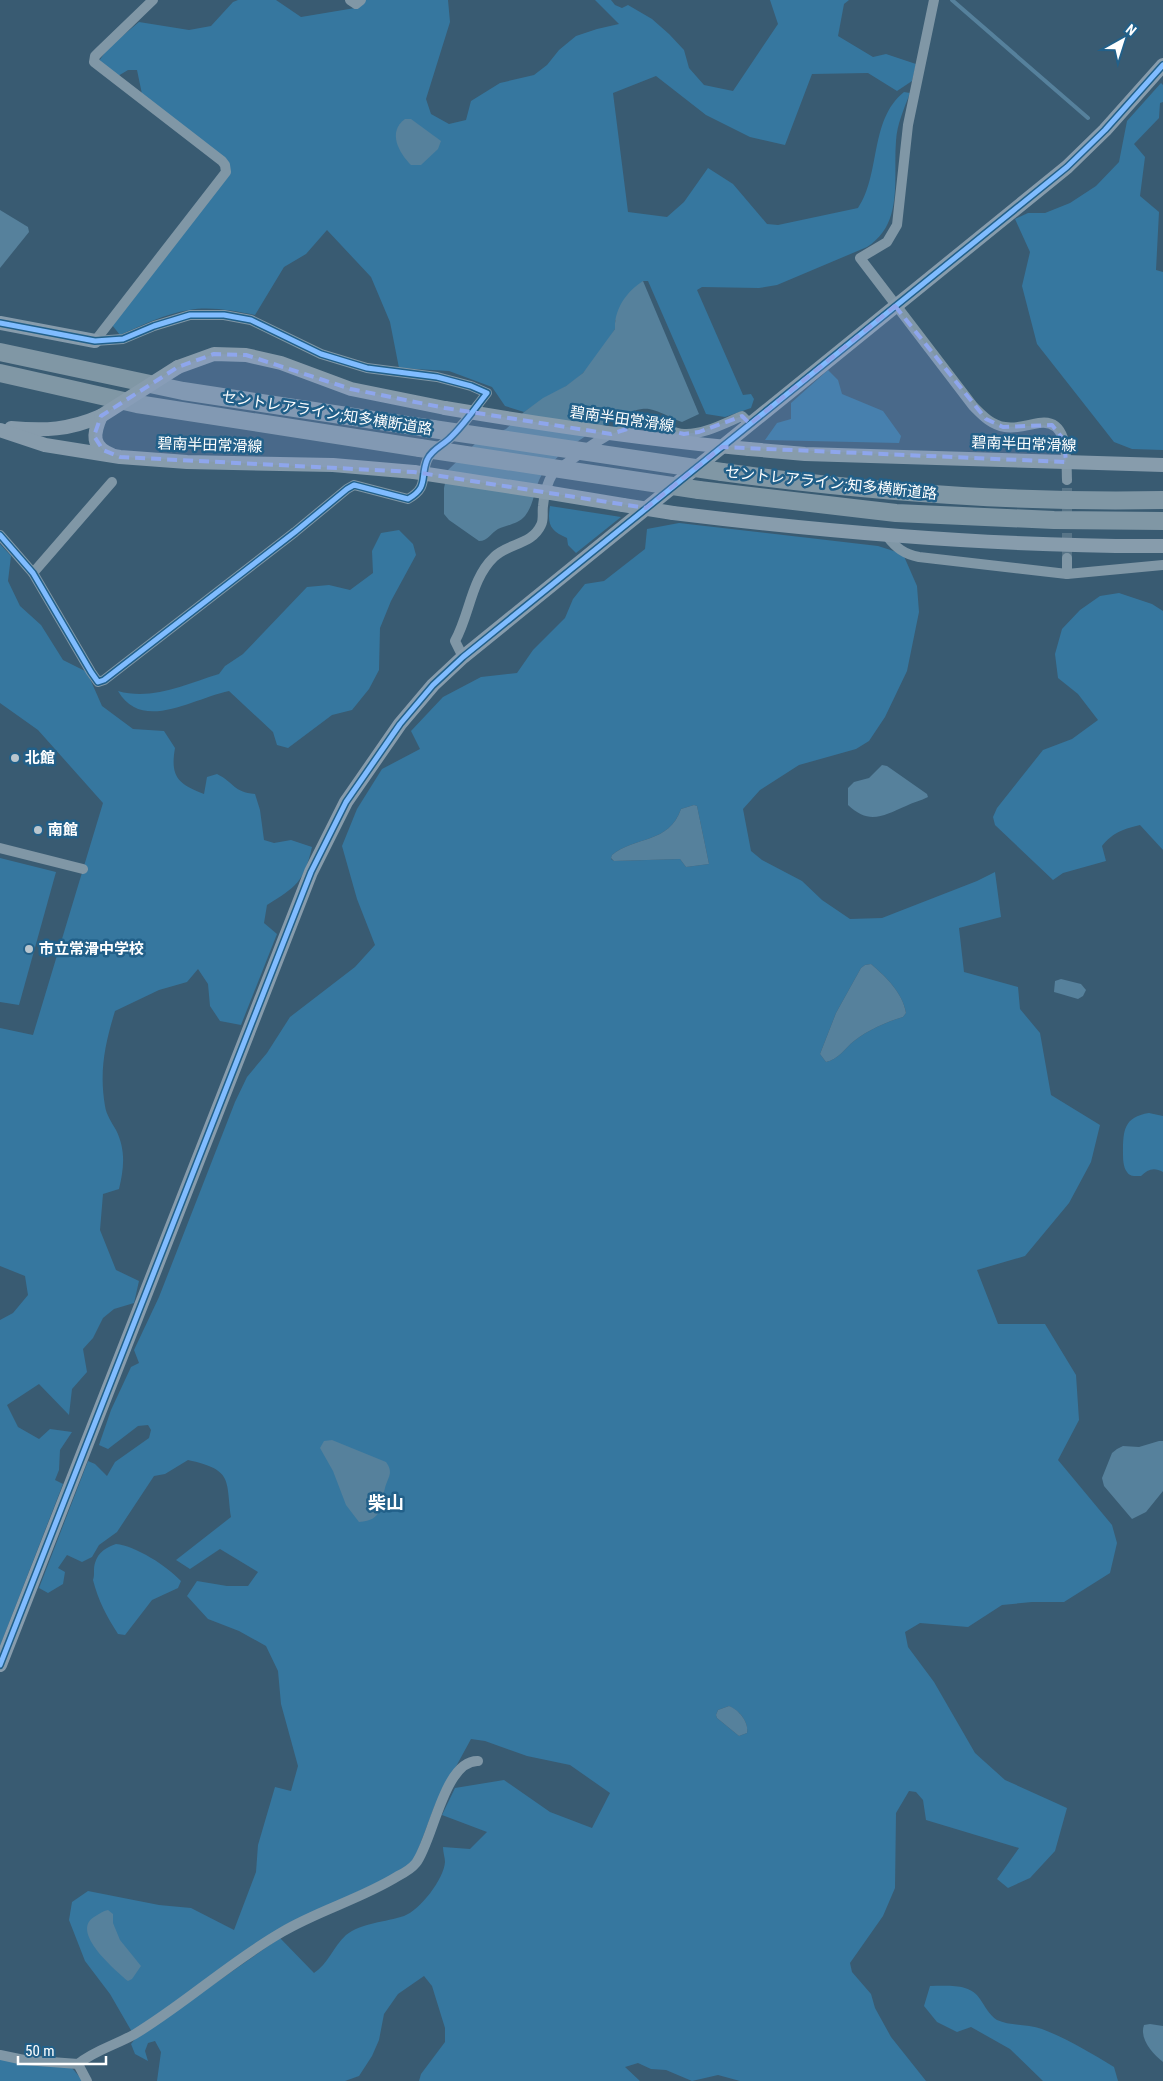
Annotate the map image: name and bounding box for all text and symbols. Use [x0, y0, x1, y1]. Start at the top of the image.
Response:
north arrow [1098, 15, 1148, 65]
text: N [1123, 21, 1140, 39]
street label: セントレアライン;知多横断道路 [220, 387, 434, 439]
street label: 碧南半田常滑線 [569, 403, 675, 435]
street label: 碧南半田常滑線 [971, 433, 1077, 455]
street label: 碧南半田常滑線 [157, 434, 263, 456]
street label: セントレアライン;知多横断道路 [724, 463, 938, 503]
place label: 北館 [25, 749, 55, 767]
marker: 北館 [9, 752, 21, 764]
place label: 南館 [48, 821, 78, 839]
marker: 南館 [32, 824, 44, 836]
place label: 市立常滑中学校 [39, 940, 144, 958]
marker: 市立常滑中学校 [23, 943, 35, 955]
district label: 柴山 [368, 1492, 404, 1513]
scale bar [18, 2034, 105, 2066]
text: 50 m [25, 2042, 55, 2060]

